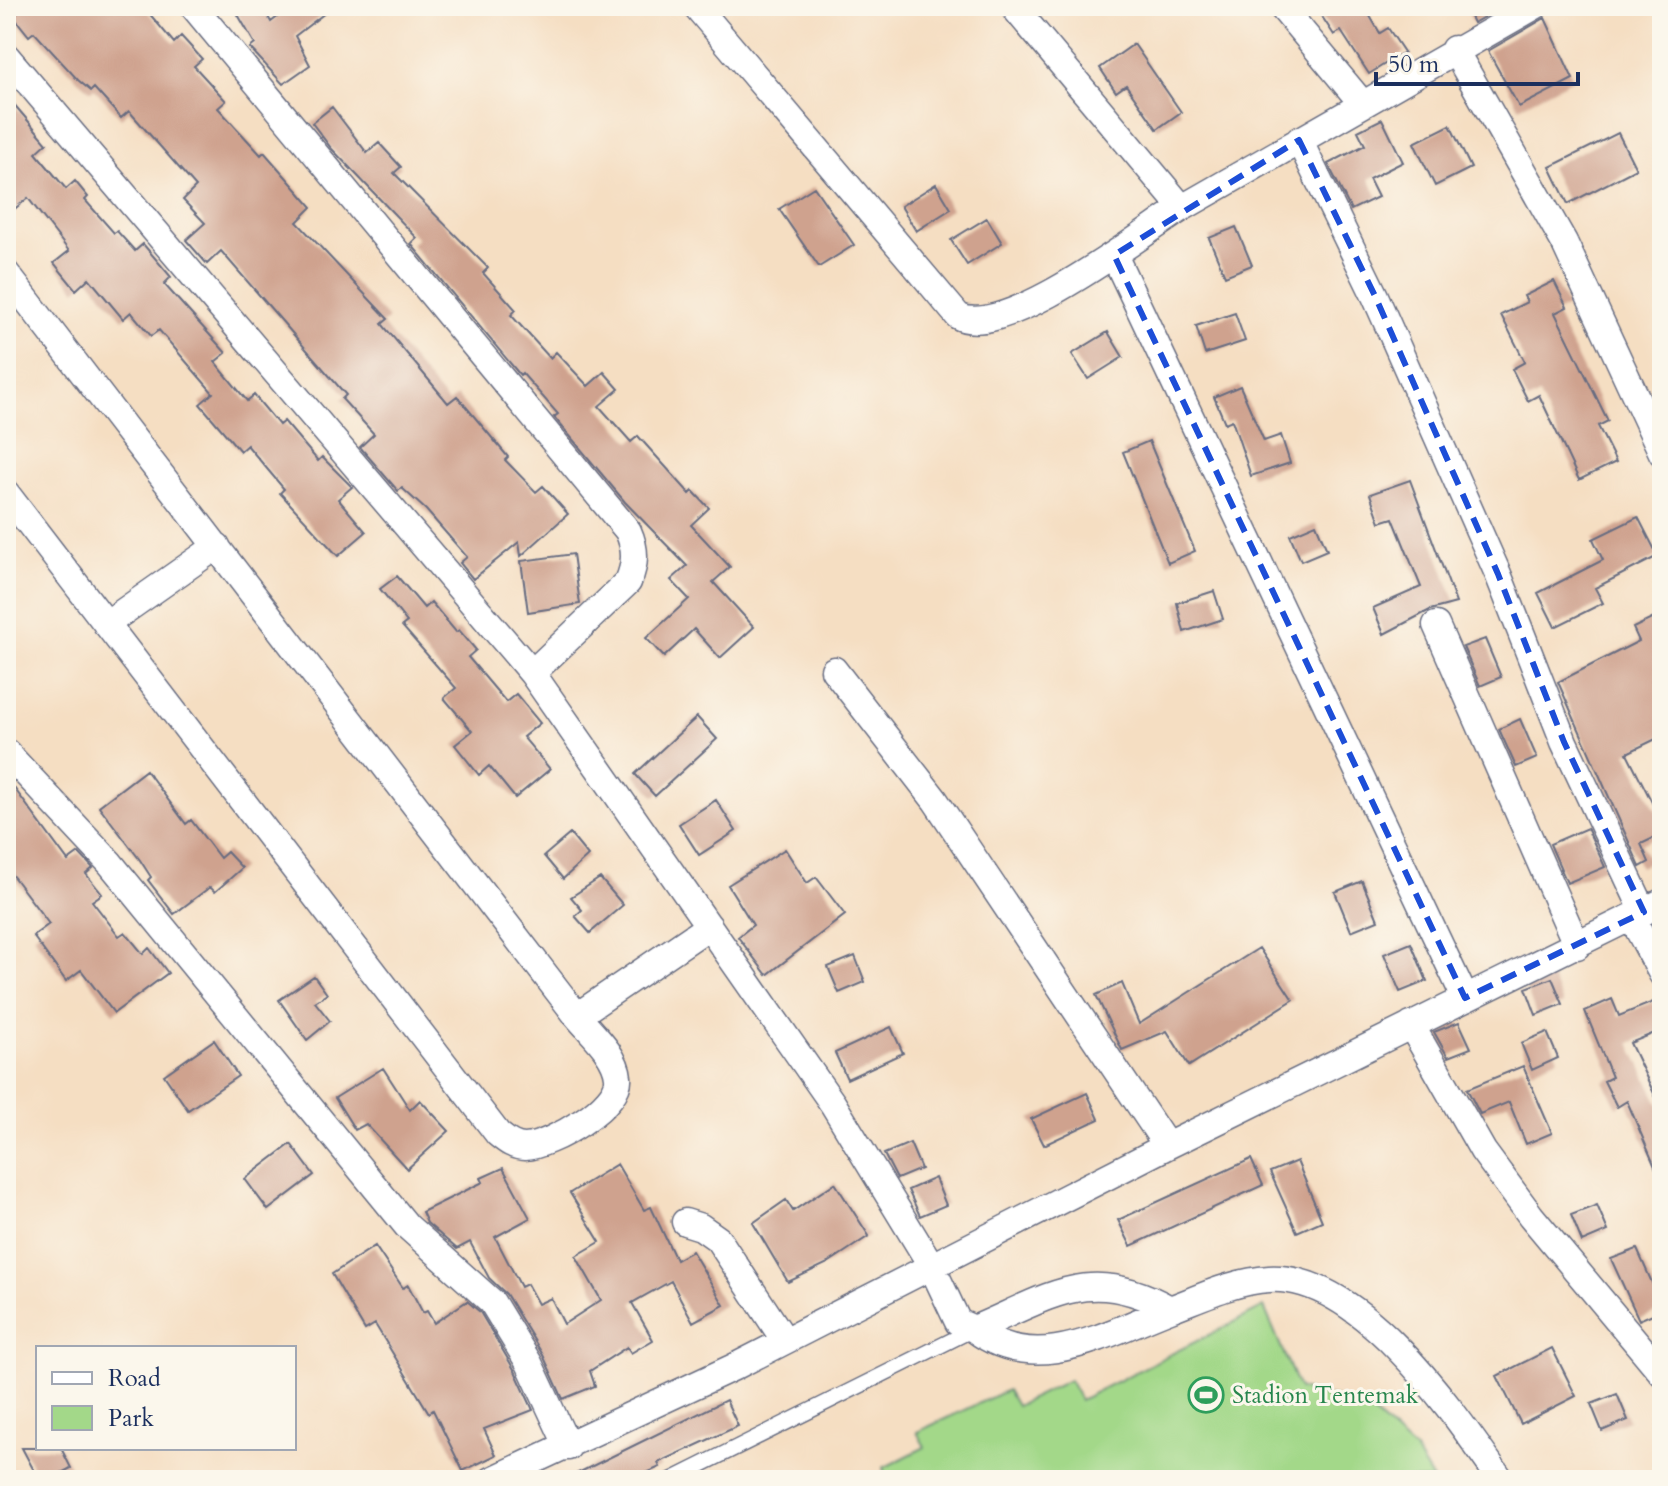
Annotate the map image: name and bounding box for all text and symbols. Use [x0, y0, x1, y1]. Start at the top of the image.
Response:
scale bar [1376, 36, 1578, 86]
text: 50 m [1388, 48, 1440, 81]
legend [36, 1346, 296, 1450]
text: Road [108, 1362, 161, 1395]
sports icon: Stadion Tentemak [1187, 1376, 1225, 1414]
place label: Stadion Tentemak [1232, 1379, 1419, 1412]
text: Park [108, 1402, 154, 1435]

